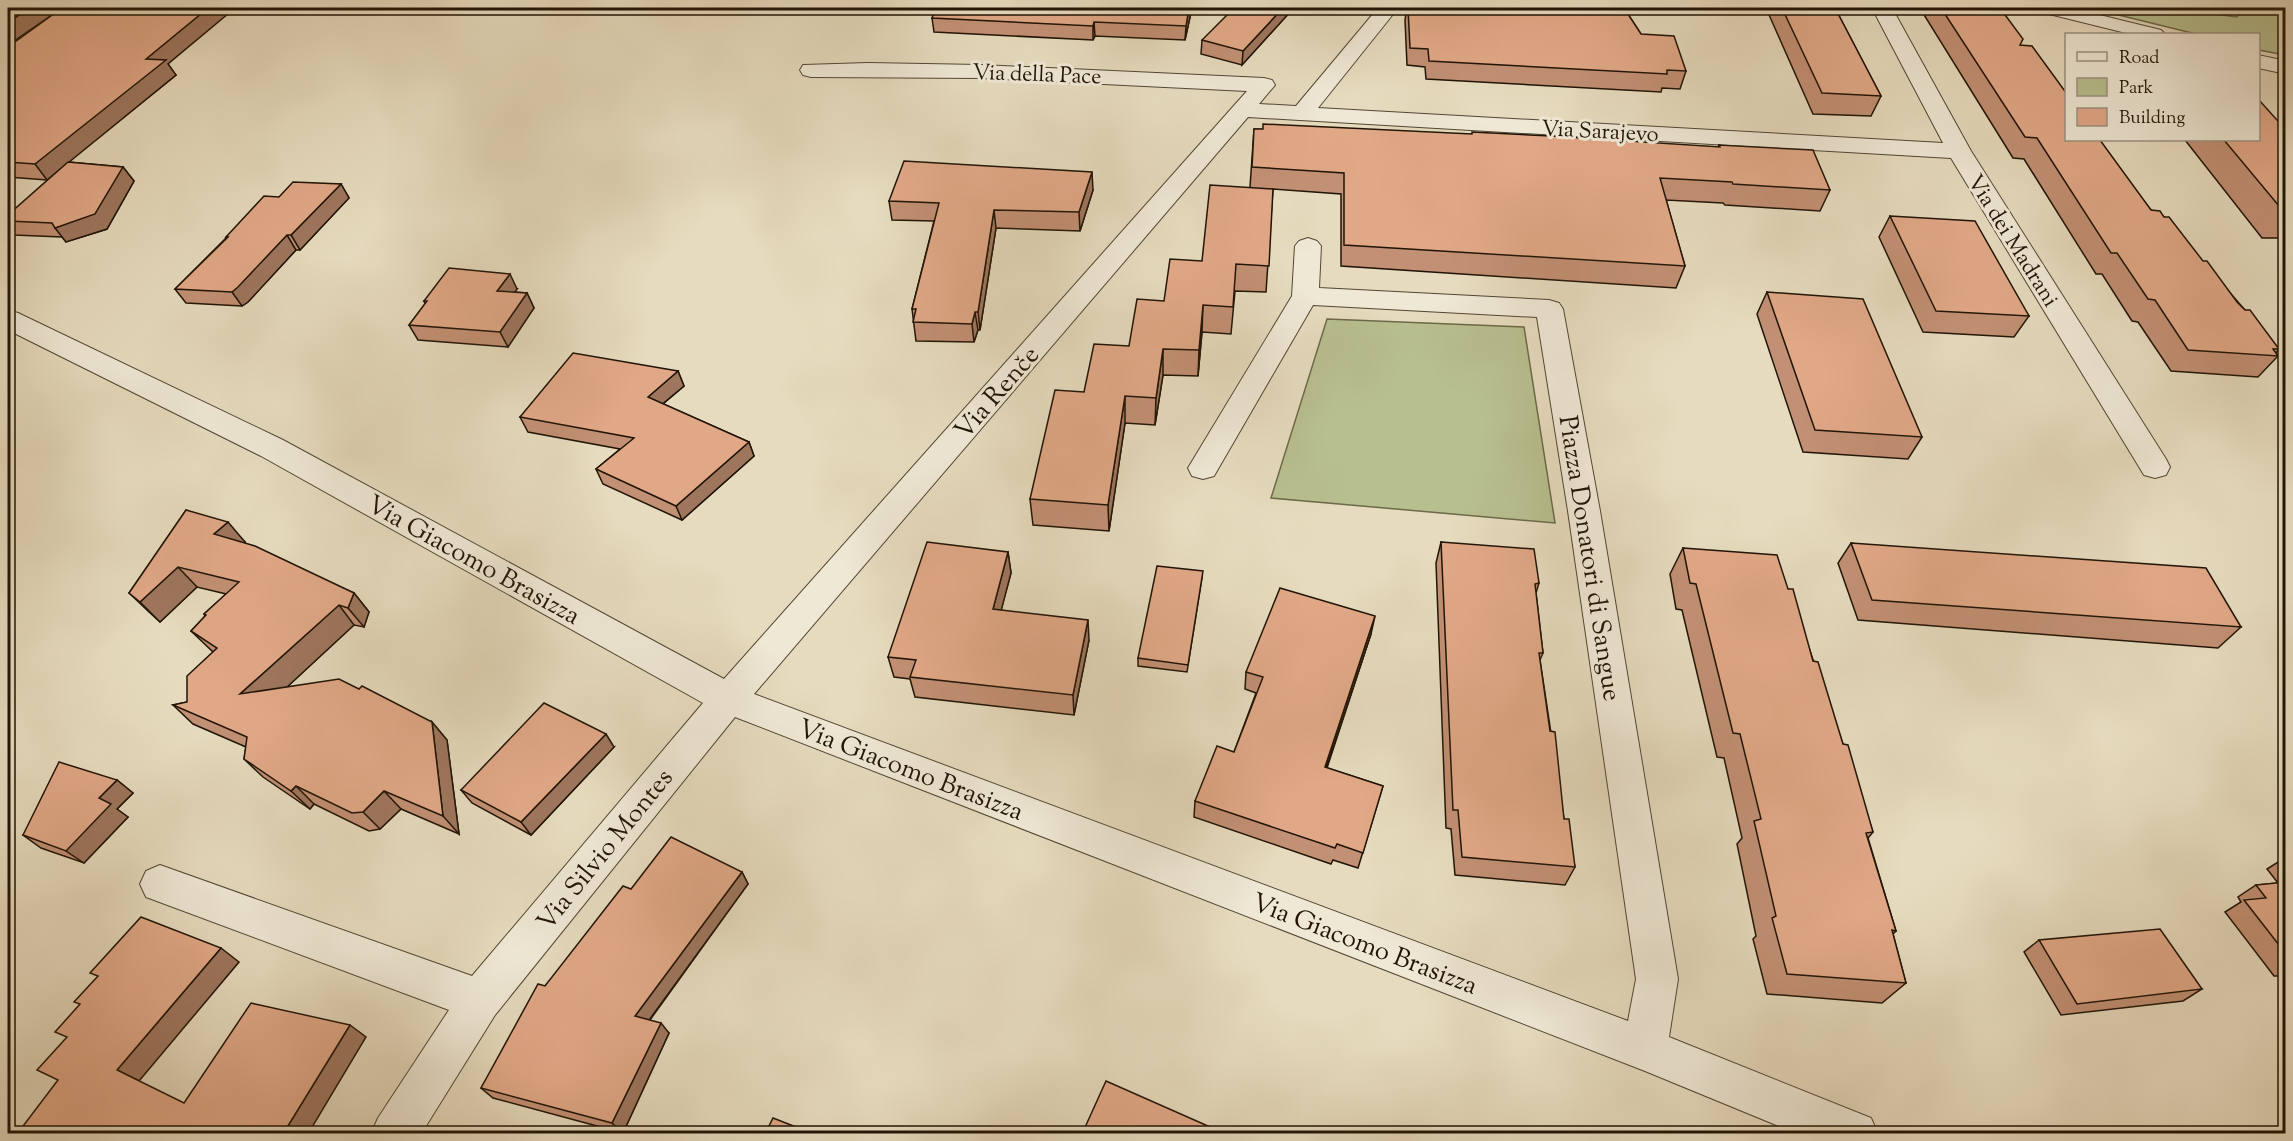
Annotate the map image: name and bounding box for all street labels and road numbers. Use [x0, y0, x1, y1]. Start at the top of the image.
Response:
street label: Via della Pace [972, 58, 1102, 94]
street label: Via Sarajevo [1540, 114, 1659, 152]
street label: Via dei Madrani [1958, 169, 2065, 314]
street label: Via Renče [947, 339, 1049, 449]
street label: Piazza Donatori di Sangue [1548, 413, 1629, 704]
street label: Via Giacomo Brasizza [359, 487, 586, 635]
street label: Via Giacomo Brasizza [792, 711, 1028, 831]
street label: Via Silvio Montes [529, 762, 683, 940]
street label: Via Giacomo Brasizza [1246, 885, 1482, 1005]

